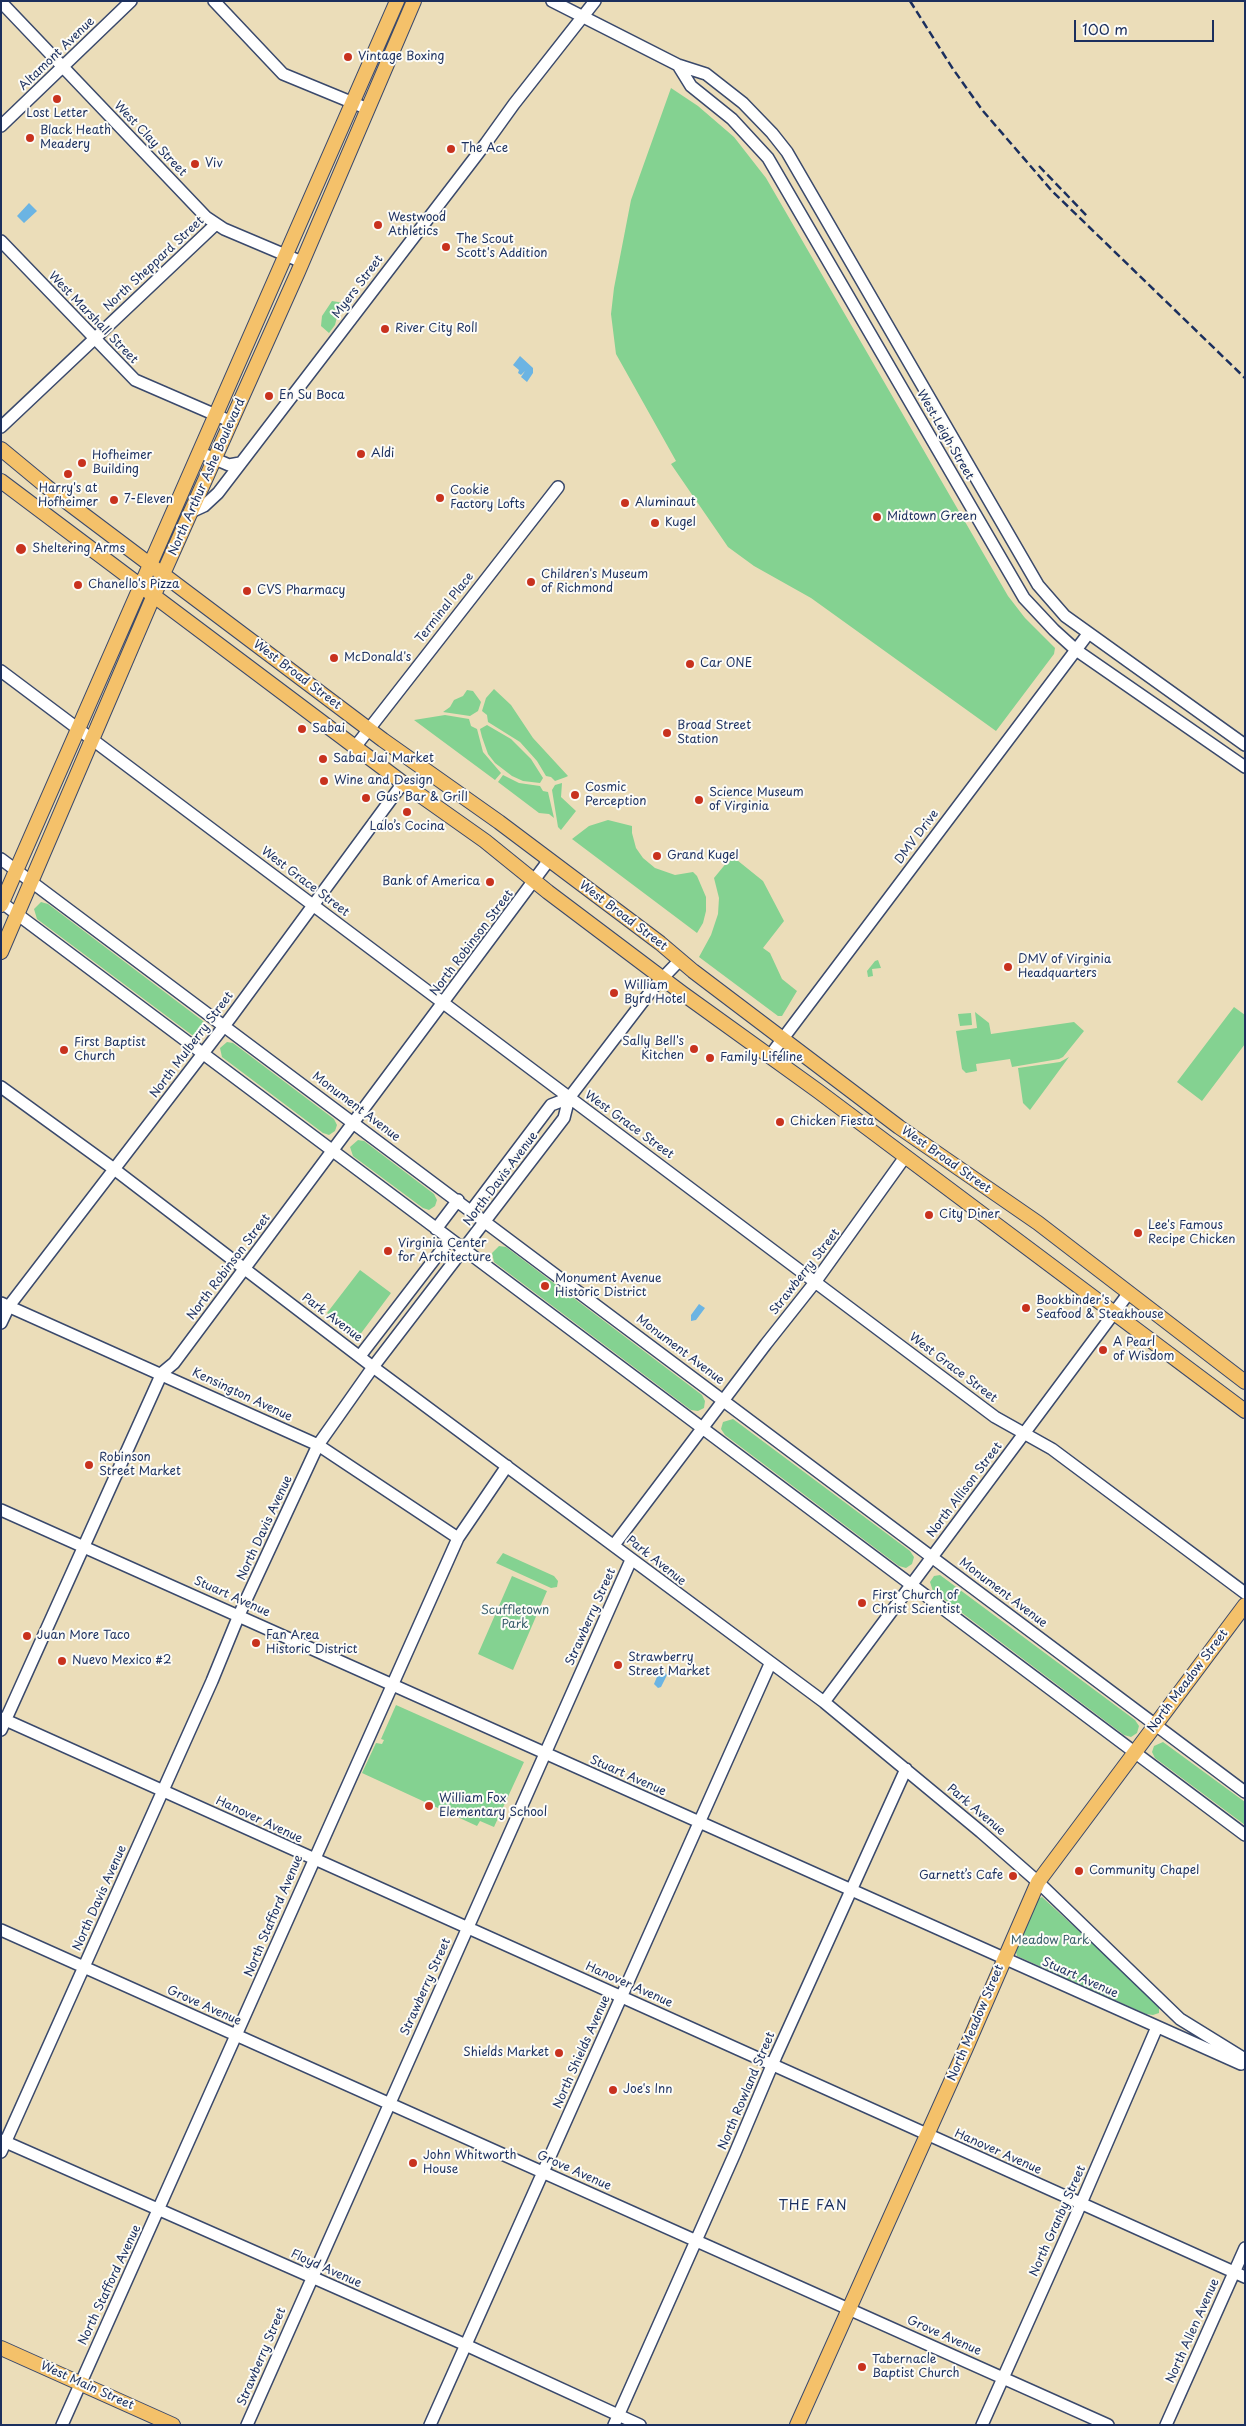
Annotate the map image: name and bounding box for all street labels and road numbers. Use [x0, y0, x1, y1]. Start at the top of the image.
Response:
street label: Altamont Avenue [16, 14, 98, 94]
street label: West Clay Street [111, 99, 189, 179]
street label: North Sheppard Street [101, 214, 207, 314]
street label: Myers Street [330, 253, 386, 321]
street label: West Marshall Street [45, 269, 141, 367]
street label: West Leigh Street [913, 387, 977, 483]
street label: North Arthur Ashe Boulevard [166, 396, 248, 558]
street label: Terminal Place [413, 570, 477, 646]
street label: West Broad Street [250, 637, 344, 713]
street label: DMV Drive [892, 807, 942, 867]
street label: West Grace Street [258, 844, 352, 920]
street label: West Broad Street [576, 878, 670, 954]
street label: North Robinson Street [427, 887, 517, 999]
street label: North Mulberry Street [147, 989, 237, 1101]
street label: Monument Avenue [309, 1069, 403, 1145]
street label: West Grace Street [582, 1088, 676, 1162]
street label: West Broad Street [898, 1124, 994, 1196]
street label: North Davis Avenue [461, 1129, 541, 1229]
street label: North Robinson Street [184, 1211, 274, 1323]
street label: Strawberry Street [767, 1226, 843, 1318]
street label: Park Avenue [299, 1291, 365, 1345]
street label: Monument Avenue [633, 1312, 727, 1388]
street label: West Grace Street [906, 1330, 1000, 1406]
street label: Kensington Avenue [190, 1366, 294, 1424]
street label: North Allison Street [924, 1440, 1006, 1540]
street label: North Davis Avenue [234, 1473, 296, 1583]
street label: Park Avenue [623, 1533, 689, 1589]
street label: Monument Avenue [956, 1555, 1050, 1631]
street label: Strawberry Street [563, 1566, 619, 1668]
street label: Stuart Avenue [192, 1574, 272, 1620]
street label: North Meadow Street [1145, 1627, 1231, 1735]
street label: Stuart Avenue [588, 1753, 668, 1799]
street label: Park Avenue [944, 1781, 1008, 1839]
street label: Hanover Avenue [213, 1794, 305, 1846]
street label: North Davis Avenue [70, 1843, 130, 1953]
street label: North Stafford Avenue [242, 1853, 306, 1979]
street label: Strawberry Street [398, 1936, 454, 2038]
street label: Stuart Avenue [1040, 1955, 1120, 2001]
street label: Hanover Avenue [583, 1959, 675, 2011]
street label: North Meadow Street [945, 1963, 1007, 2083]
street label: Grove Avenue [165, 1983, 243, 2029]
street label: North Shields Avenue [551, 1993, 613, 2111]
street label: North Rowland Street [716, 2030, 778, 2152]
street label: Hanover Avenue [952, 2126, 1044, 2178]
street label: Grove Avenue [535, 2148, 613, 2194]
street label: North Granby Street [1027, 2163, 1089, 2279]
street label: North Stafford Avenue [76, 2223, 144, 2347]
street label: Floyd Avenue [288, 2247, 364, 2291]
street label: North Allen Avenue [1164, 2277, 1222, 2385]
street label: Strawberry Street [235, 2306, 289, 2408]
street label: Grove Avenue [905, 2313, 983, 2359]
street label: West Main Street [38, 2359, 136, 2413]

